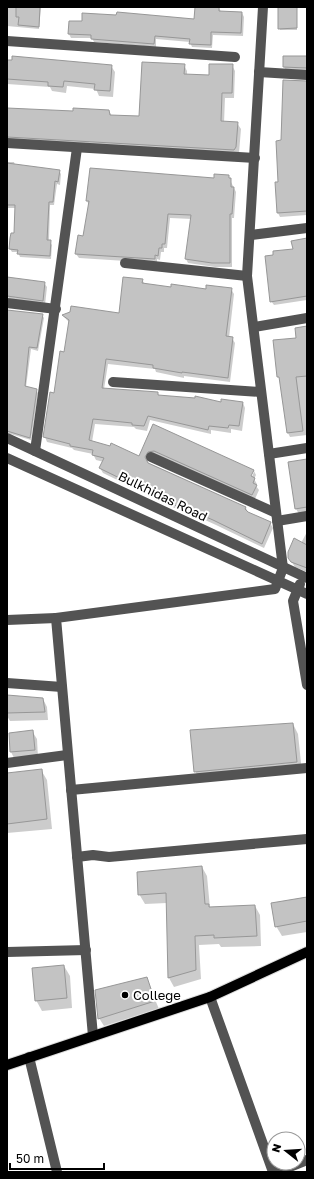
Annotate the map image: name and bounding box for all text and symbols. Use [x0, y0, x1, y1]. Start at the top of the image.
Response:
street label: Bulkhidas Road [116, 468, 210, 524]
place label: College [133, 987, 181, 1003]
marker: College [120, 990, 130, 1000]
north arrow [266, 1131, 306, 1171]
text: N [269, 1142, 283, 1154]
scale bar [10, 1145, 104, 1171]
text: 50 m [16, 1151, 44, 1166]

